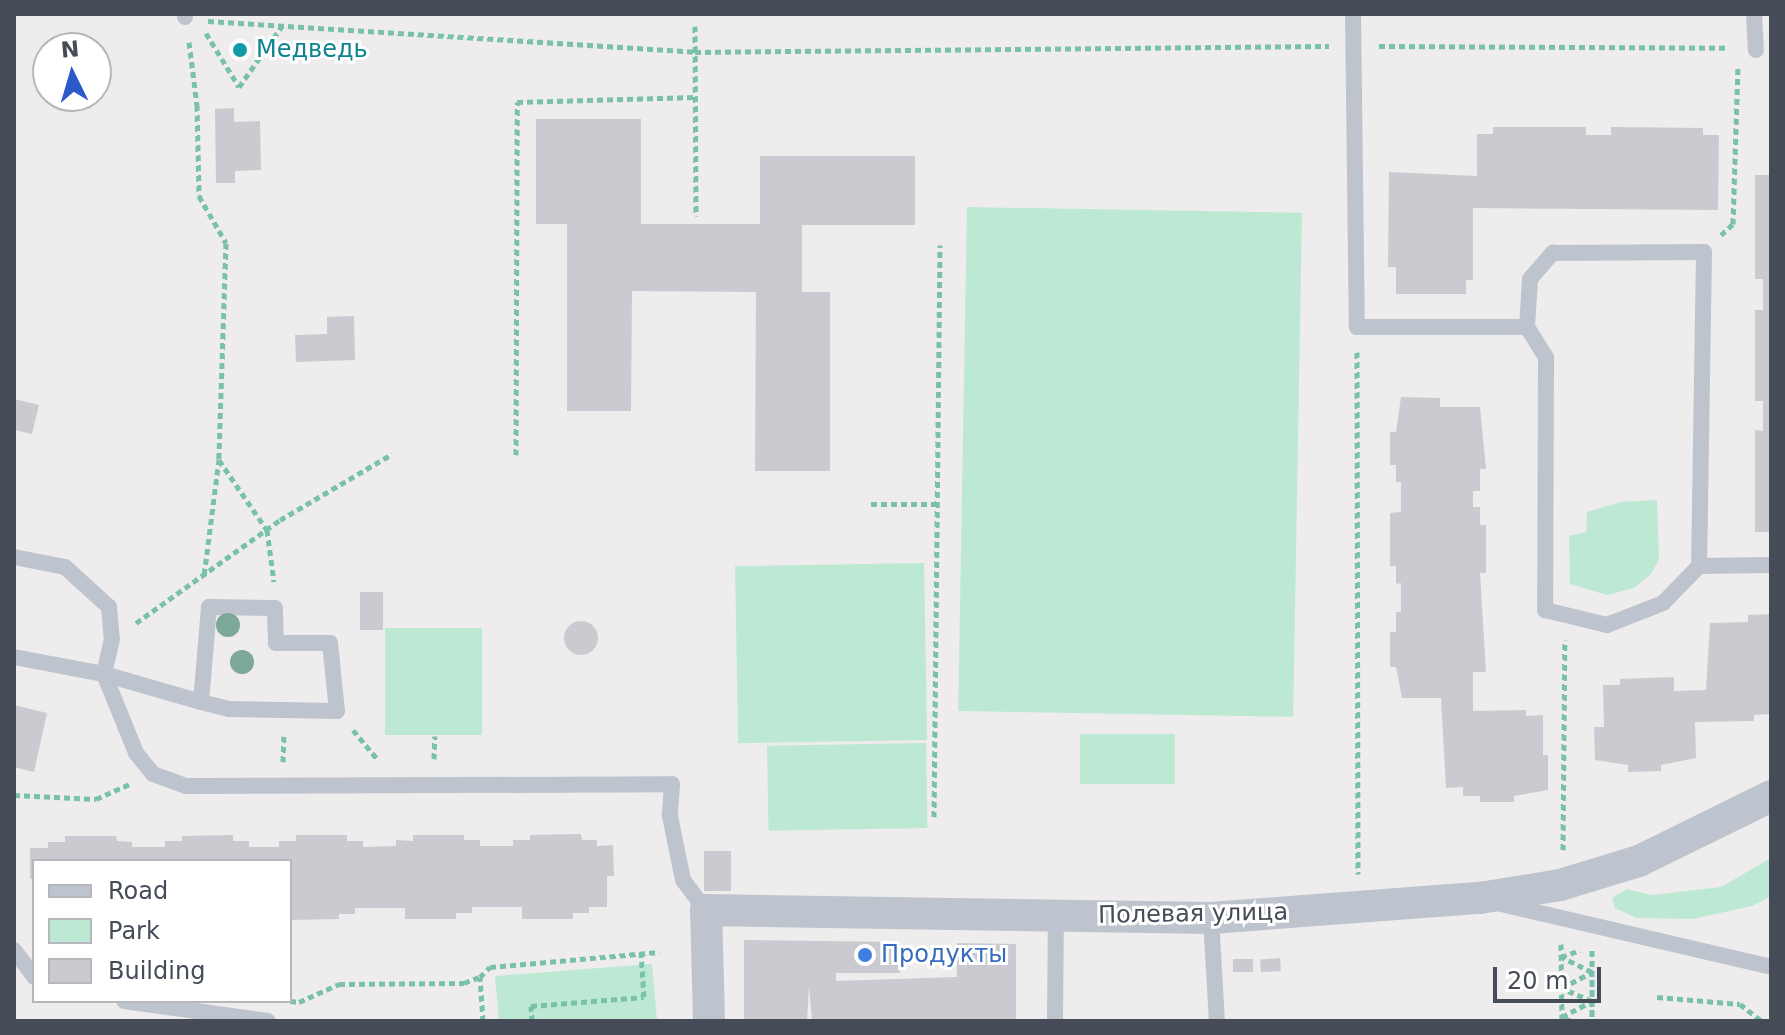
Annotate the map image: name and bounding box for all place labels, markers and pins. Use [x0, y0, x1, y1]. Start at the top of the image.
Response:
place label: Медведь [256, 36, 368, 64]
marker: Медведь [231, 41, 249, 59]
place label: Продукты [881, 941, 1007, 969]
marker: Продукты [856, 946, 874, 964]

